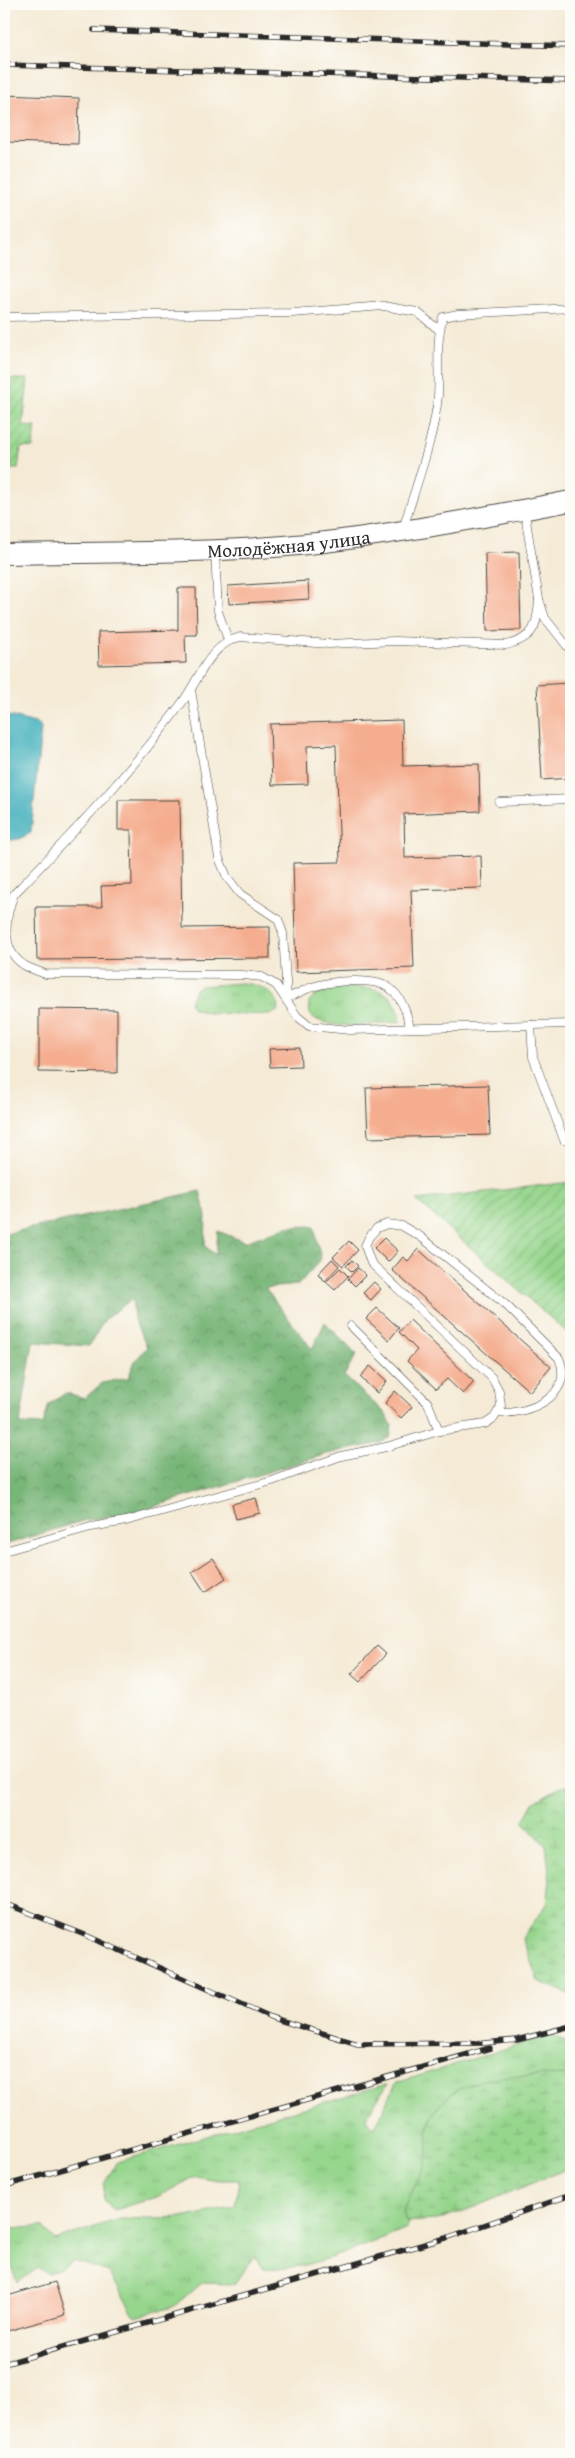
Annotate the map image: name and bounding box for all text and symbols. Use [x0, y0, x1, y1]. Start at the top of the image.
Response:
street label: Молодёжная улица [207, 522, 372, 565]

